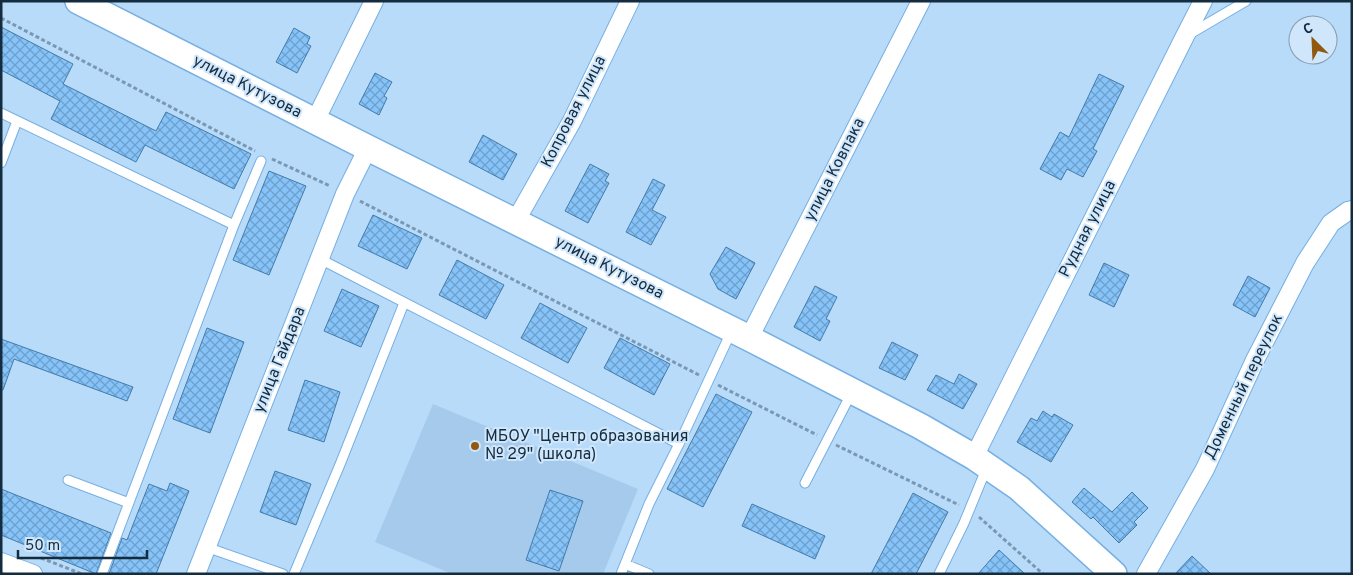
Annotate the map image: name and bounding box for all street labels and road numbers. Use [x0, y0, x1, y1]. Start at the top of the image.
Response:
street label: улица Кутузова [189, 51, 305, 123]
street label: Копровая улица [537, 53, 611, 171]
street label: улица Ковпака [800, 115, 870, 225]
street label: Рудная улица [1055, 177, 1121, 281]
street label: улица Кутузова [551, 232, 667, 304]
street label: улица Гайдара [250, 304, 310, 416]
street label: Доменный переулок [1200, 311, 1288, 463]

